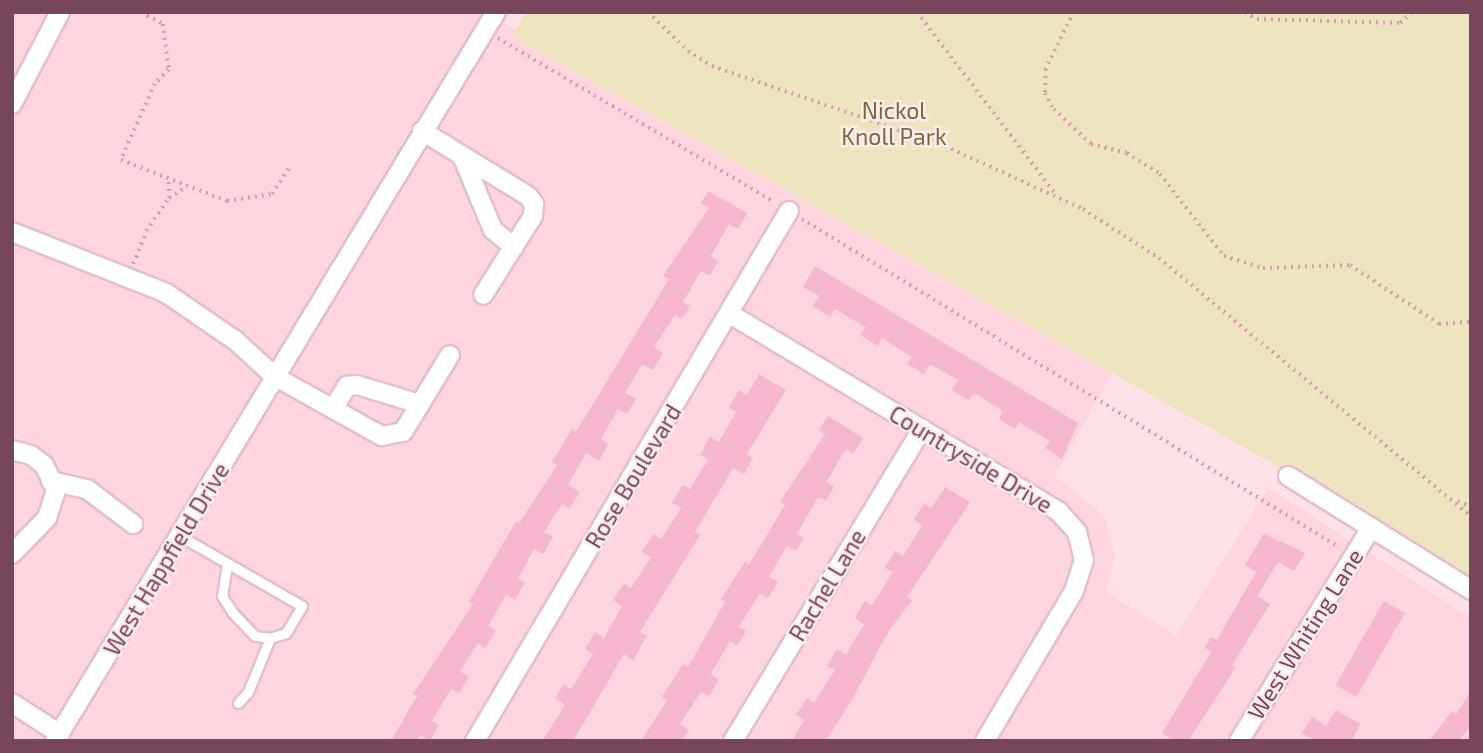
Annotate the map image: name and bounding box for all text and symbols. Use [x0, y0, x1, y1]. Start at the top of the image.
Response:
park label: Nickol Knoll Park [841, 96, 947, 150]
street label: Rose Boulevard [579, 399, 687, 553]
street label: Countryside Drive [884, 399, 1058, 519]
street label: West Happfield Drive [98, 458, 234, 660]
street label: Rachel Lane [783, 524, 871, 646]
street label: West Whiting Lane [1241, 544, 1369, 724]

